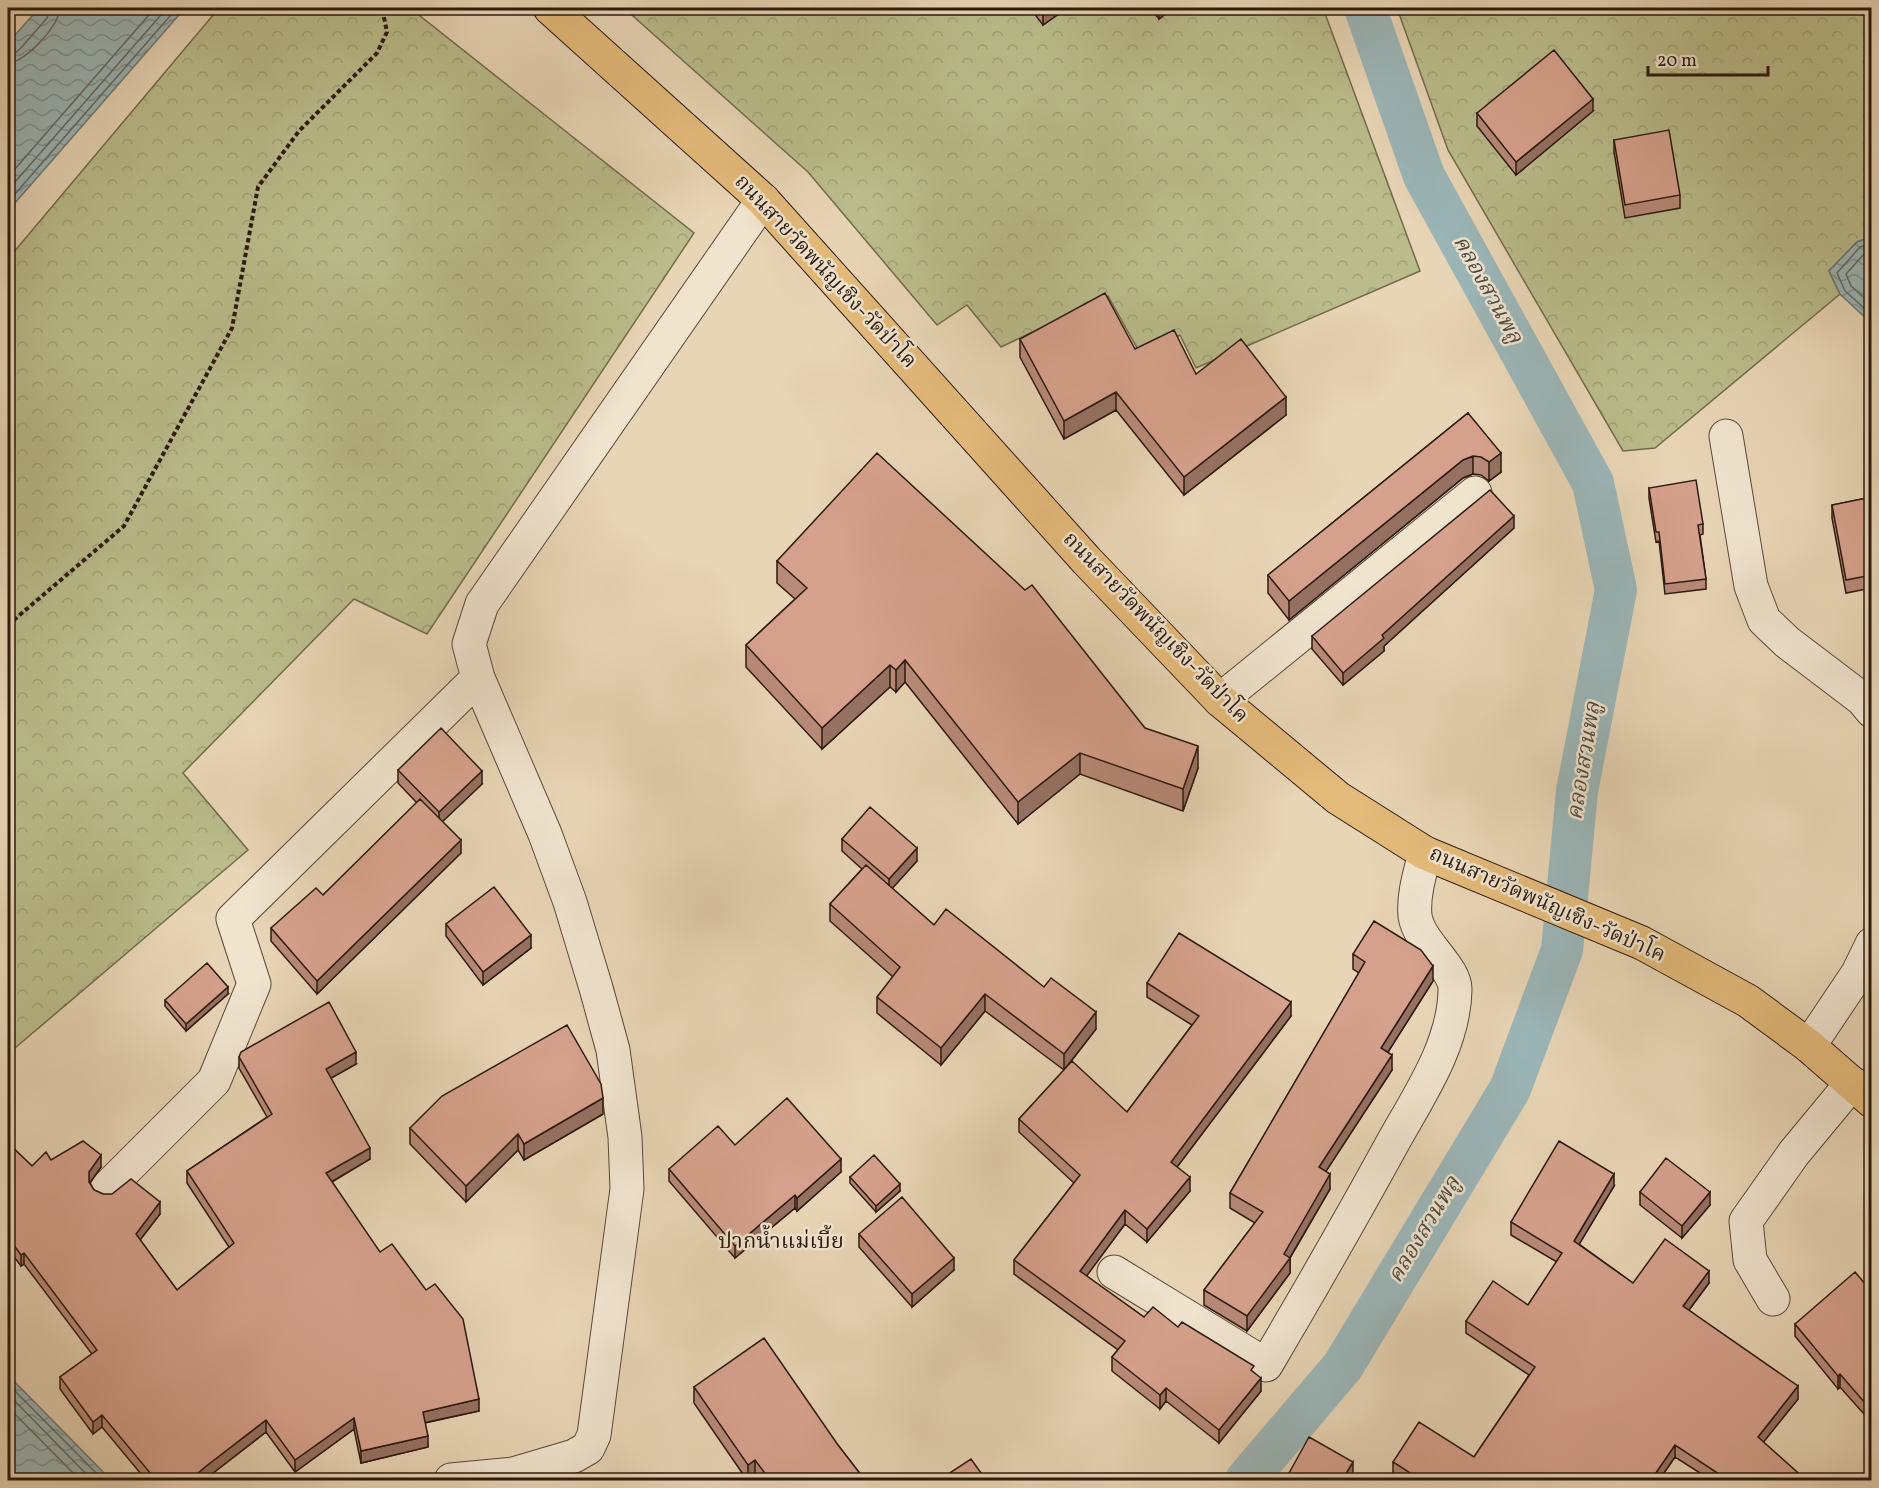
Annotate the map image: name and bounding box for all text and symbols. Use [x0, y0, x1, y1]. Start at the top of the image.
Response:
scale bar [1648, 39, 1768, 77]
text: 20 m [1657, 49, 1697, 74]
street label: ถนนสายวัดพนัญเชิง-วัดป่าโค [727, 167, 924, 375]
water label: คลองสวนพลู [1445, 230, 1530, 350]
street label: ถนนสายวัดพนัญเชิง-วัดป่าโค [1056, 525, 1256, 730]
water label: คลองสวนพลู [1560, 699, 1610, 822]
street label: ถนนสายวัดพนัญเชิง-วัดป่าโค [1424, 838, 1671, 970]
water label: คลองสวนพลู [1381, 1170, 1469, 1289]
district label: ปากน้ำแม่เบี้ย [718, 1224, 844, 1258]

